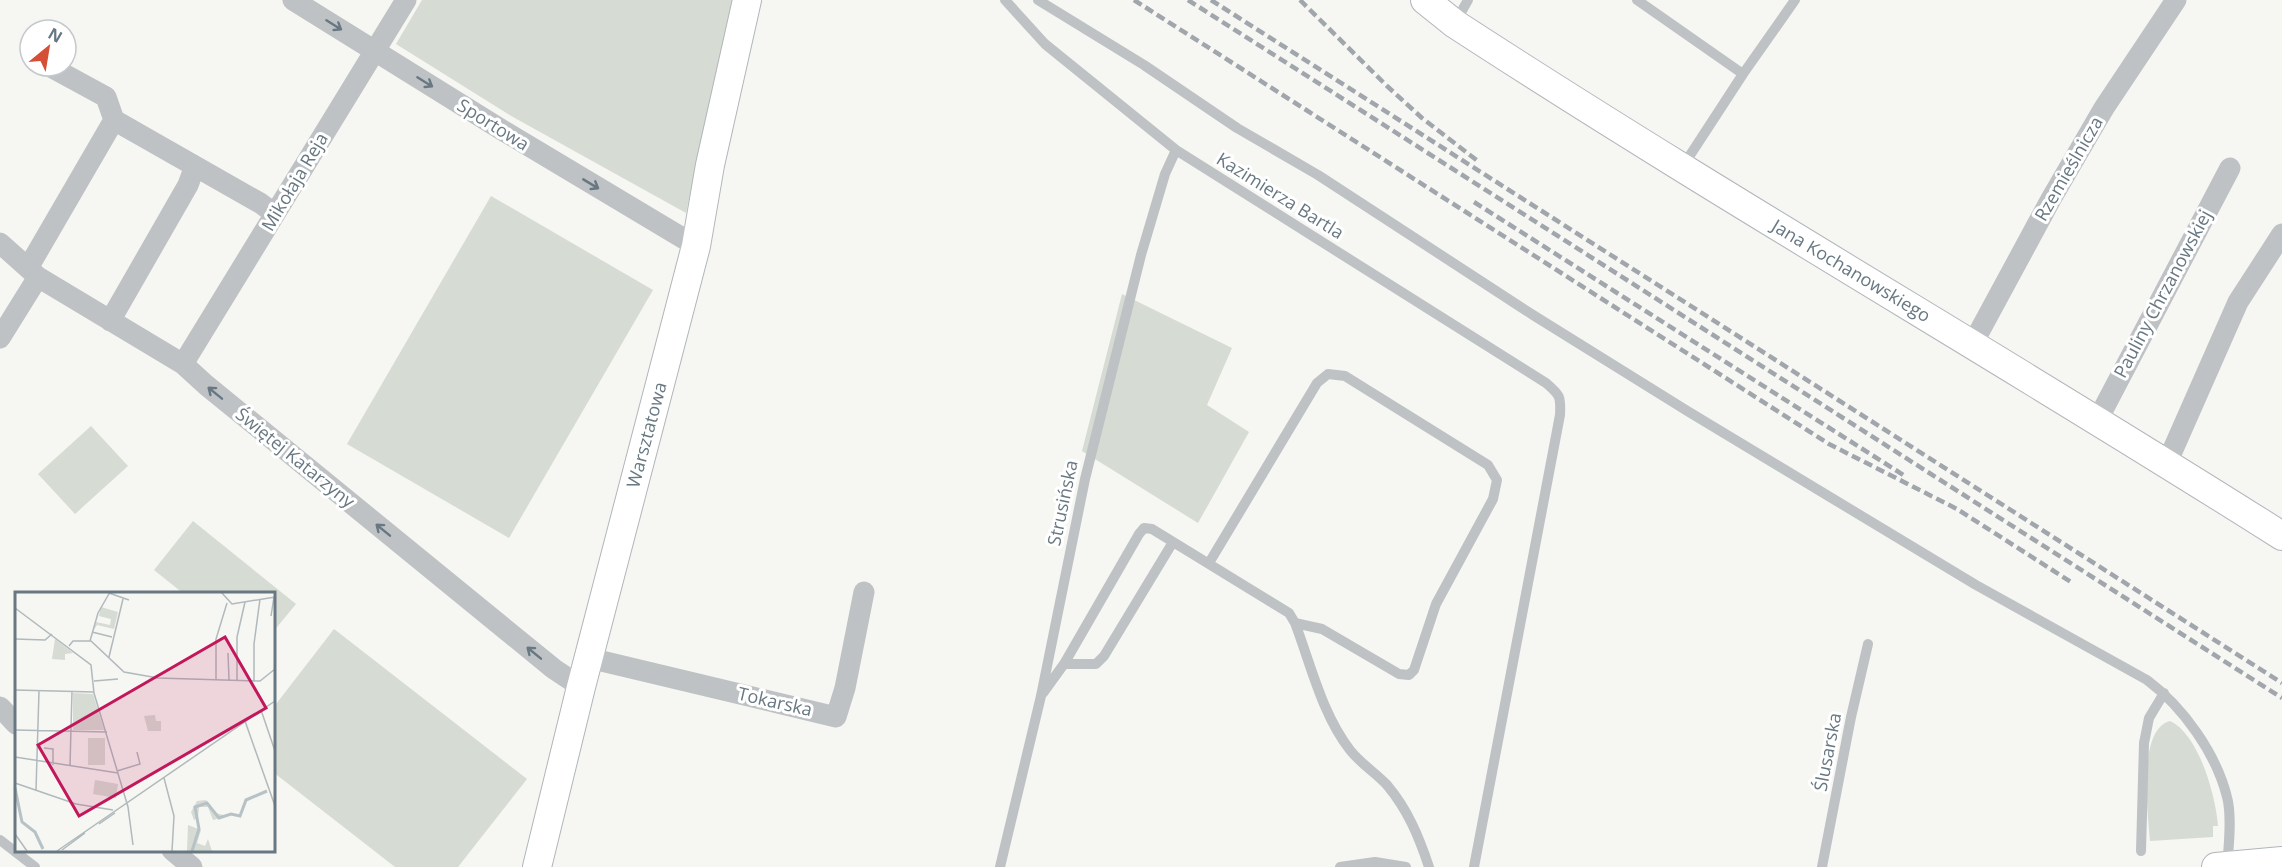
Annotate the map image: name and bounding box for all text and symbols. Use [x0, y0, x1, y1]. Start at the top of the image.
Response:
north arrow [18, 18, 78, 78]
one-way arrow [325, 20, 342, 32]
text: N [44, 22, 67, 48]
one-way arrow [416, 75, 433, 88]
street label: Sportowa [453, 93, 534, 156]
street label: Rzemieślnicza [2029, 112, 2108, 225]
street label: Mikołaja Reja [255, 128, 333, 235]
street label: Kazimierza Bartla [1212, 146, 1349, 244]
one-way arrow [582, 178, 599, 190]
street label: Pauliny Chrzanowskiej [2108, 205, 2217, 382]
street label: Jana Kochanowskiego [1766, 212, 1935, 327]
street label: Warsztatowa [620, 379, 672, 490]
one-way arrow [207, 387, 223, 400]
street label: Świętej Katarzyny [231, 402, 361, 513]
street label: Strusińska [1041, 458, 1083, 548]
one-way arrow [375, 523, 391, 536]
inset map [15, 592, 274, 852]
one-way arrow [526, 646, 542, 659]
street label: Tokarska [736, 681, 815, 721]
street label: Ślusarska [1808, 711, 1846, 793]

